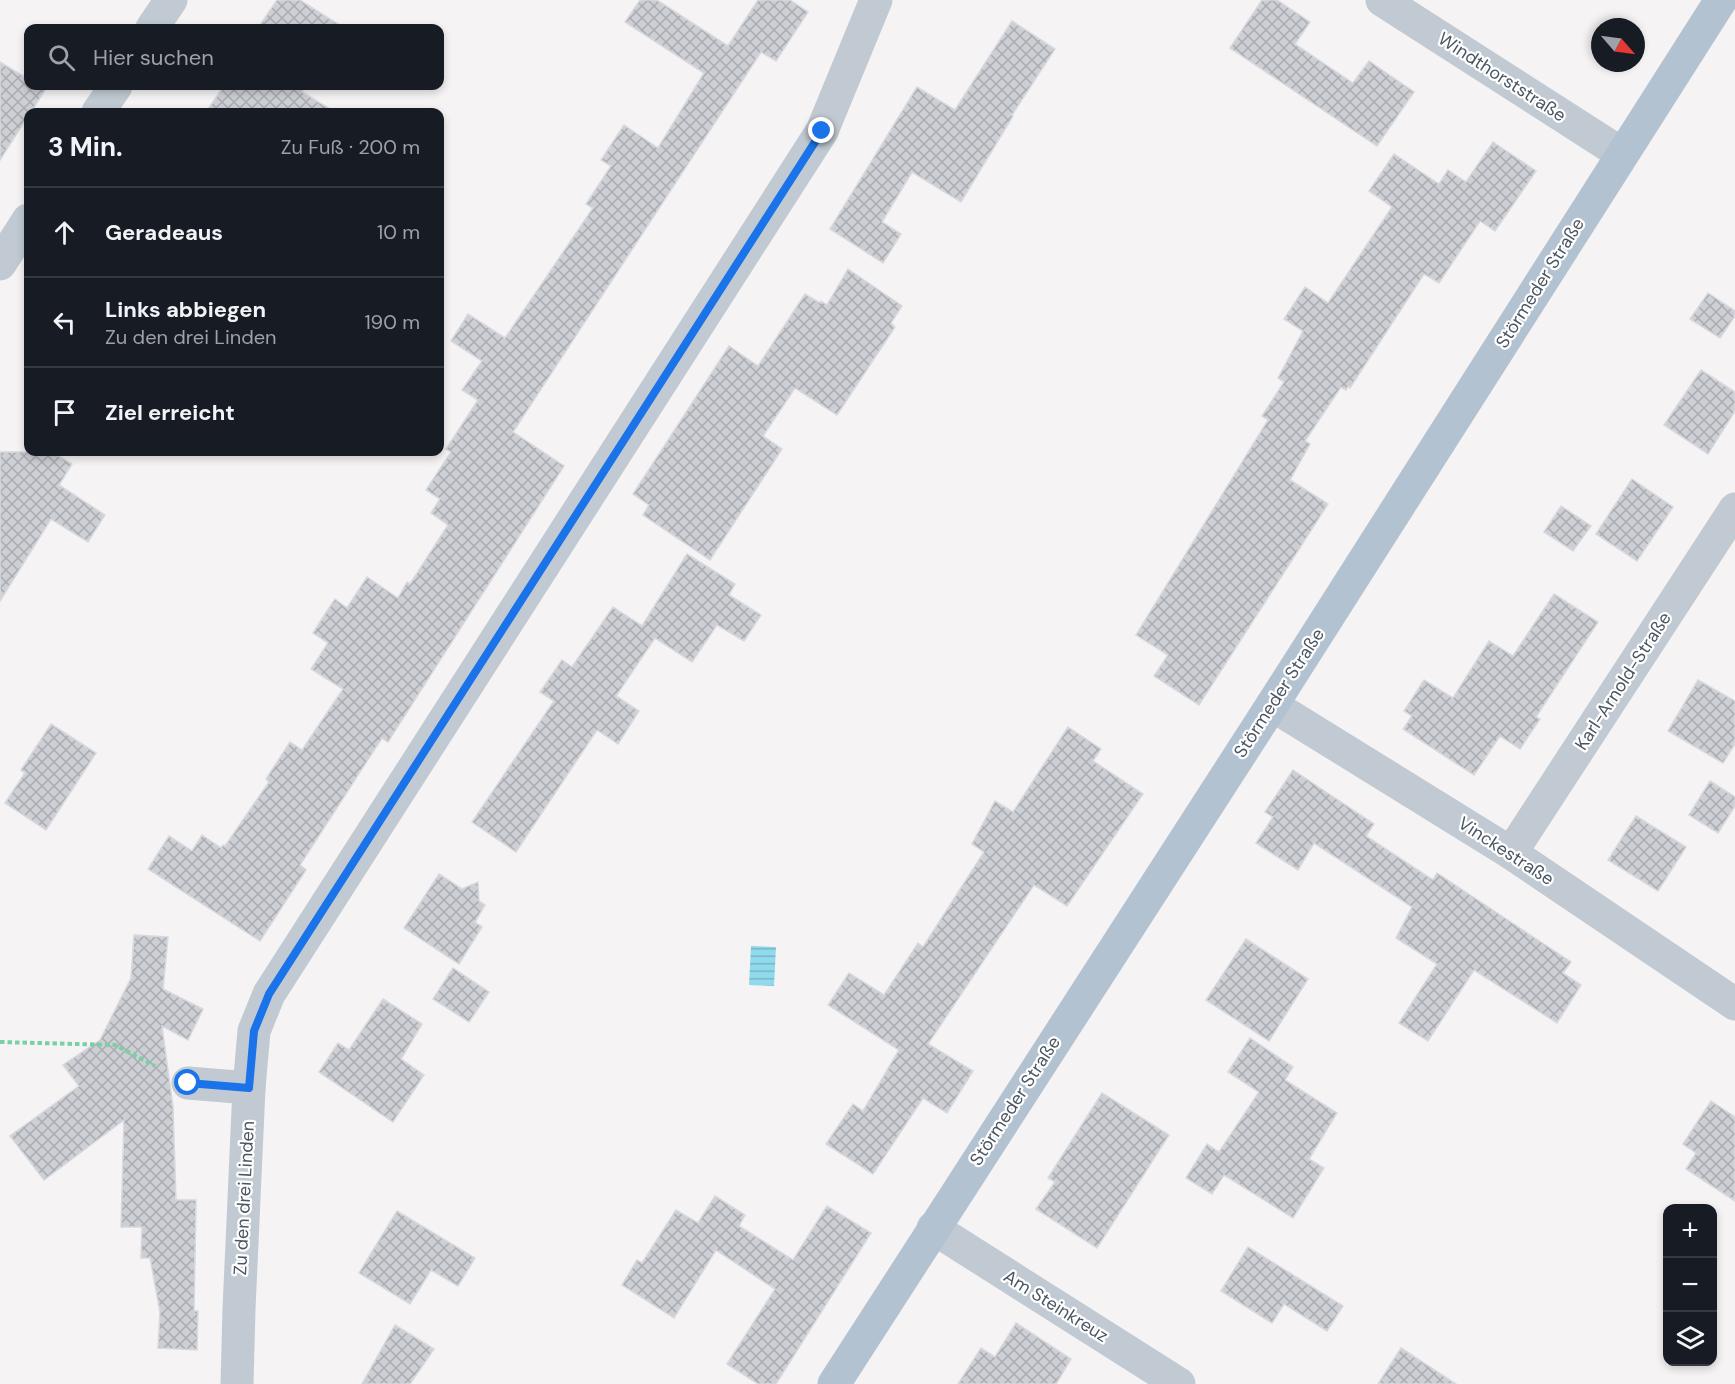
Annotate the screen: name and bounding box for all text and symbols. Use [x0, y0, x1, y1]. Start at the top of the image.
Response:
north arrow [1591, 18, 1645, 72]
search box [24, 24, 444, 90]
street label: Windthorststraße [1433, 27, 1571, 127]
icon: search [45, 41, 78, 74]
text: Hier suchen [93, 43, 214, 72]
route end [808, 117, 834, 143]
text: 3 Min. [48, 130, 123, 164]
text: Zu Fuß · 200 m [281, 134, 420, 160]
street label: Störmeder Straße [1490, 213, 1590, 353]
icon: ahead [48, 216, 81, 249]
text: Geradeaus [105, 218, 223, 247]
text: 10 m [377, 219, 420, 245]
text: Links abbiegen [105, 295, 266, 324]
icon: left [48, 306, 81, 339]
text: 190 m [364, 309, 420, 335]
text: Zu den drei Linden [105, 324, 277, 350]
icon: arrive [48, 396, 81, 429]
text: Ziel erreicht [105, 398, 235, 427]
street label: Karl-Arnold-Straße [1569, 607, 1677, 755]
street label: Störmeder Straße [1228, 624, 1330, 762]
street label: Vinckestraße [1453, 811, 1559, 891]
street label: Störmeder Straße [964, 1032, 1066, 1170]
route start [174, 1069, 200, 1095]
street label: Zu den drei Linden [228, 1120, 260, 1276]
map controls [1663, 1204, 1717, 1366]
button: + [1663, 1204, 1717, 1258]
button: − [1663, 1258, 1717, 1312]
street label: Am Steinkreuz [999, 1264, 1113, 1348]
button: layers [1663, 1312, 1717, 1366]

